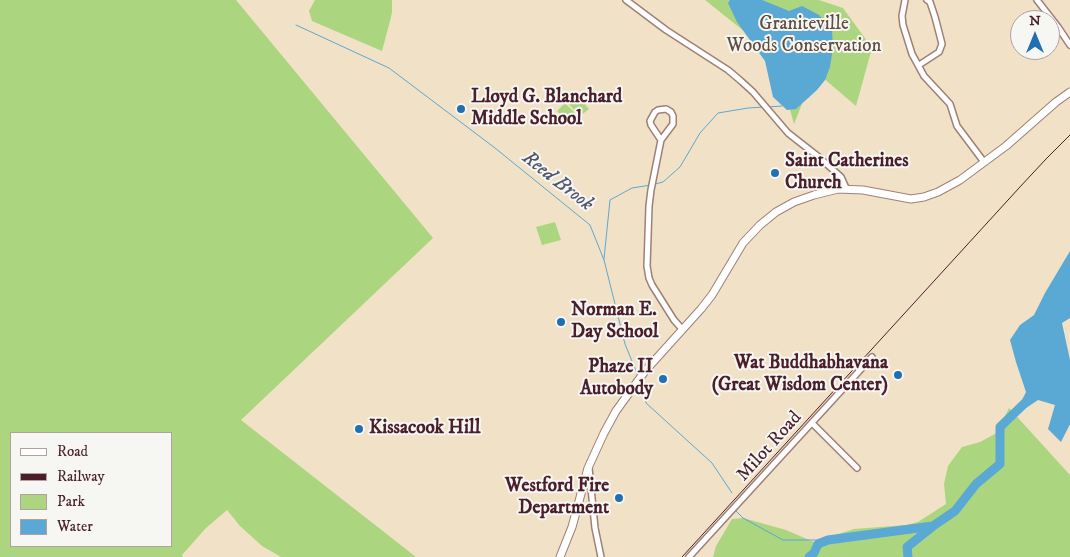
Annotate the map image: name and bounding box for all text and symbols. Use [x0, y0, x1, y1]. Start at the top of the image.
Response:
north arrow [1010, 10, 1060, 60]
text: N [1029, 12, 1041, 30]
park label: Graniteville Woods Conservation [727, 14, 881, 58]
place label: Lloyd G. Blanchard Middle School [471, 87, 622, 131]
marker: Lloyd G. Blanchard Middle School [455, 103, 467, 115]
water label: Reed Brook [517, 147, 597, 217]
place label: Saint Catherines Church [785, 151, 909, 195]
marker: Saint Catherines Church [769, 167, 781, 179]
place label: Norman E. Day School [571, 300, 658, 344]
marker: Norman E. Day School [555, 316, 567, 328]
place label: Wat Buddhabhavana (Great Wisdom Center) [712, 353, 888, 397]
place label: Phaze II Autobody [580, 357, 653, 401]
marker: Wat Buddhabhavana (Great Wisdom Center) [892, 369, 904, 381]
marker: Phaze II Autobody [657, 373, 669, 385]
street label: Milot Road [733, 407, 807, 487]
place label: Kissacook Hill [369, 418, 480, 440]
marker: Kissacook Hill [353, 423, 365, 435]
legend [10, 432, 172, 547]
text: Road [57, 442, 88, 461]
text: Railway [57, 467, 105, 486]
place label: Westford Fire Department [505, 476, 609, 520]
text: Park [57, 492, 85, 511]
marker: Westford Fire Department [613, 492, 625, 504]
text: Water [57, 517, 93, 536]

